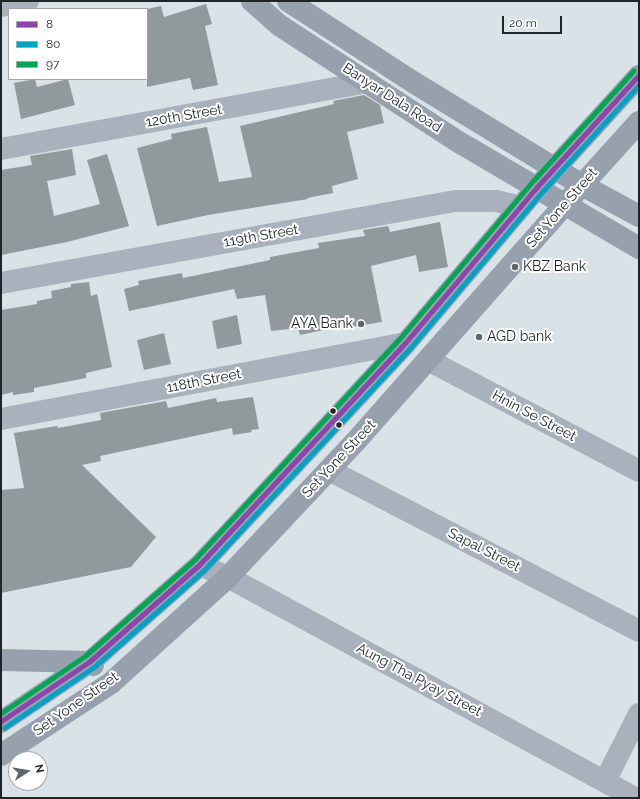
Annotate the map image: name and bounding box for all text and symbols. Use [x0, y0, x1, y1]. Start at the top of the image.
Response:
legend [8, 8, 148, 80]
scale bar [504, 8, 564, 34]
text: 20 m [509, 16, 537, 30]
text: 8 [46, 17, 53, 31]
text: 80 [46, 37, 60, 51]
text: 97 [46, 57, 59, 71]
street label: Banyar Dala Road [339, 60, 445, 136]
street label: 120th Street [145, 101, 223, 131]
street label: Set Yone Street [523, 165, 601, 251]
street label: 119th Street [222, 221, 300, 251]
place label: KBZ Bank [523, 259, 586, 275]
marker: KBZ Bank [510, 262, 520, 272]
place label: AYA Bank [291, 316, 353, 332]
marker: AYA Bank [356, 319, 366, 329]
place label: AGD bank [487, 329, 552, 345]
marker: AGD bank [474, 332, 484, 342]
street label: 118th Street [165, 366, 243, 396]
street label: Hnin Se Street [489, 387, 579, 445]
unlabelled marker [328, 406, 338, 416]
street label: Set Yone Street [299, 417, 379, 501]
unlabelled marker [334, 420, 344, 430]
street label: Sapal Street [445, 525, 523, 575]
street label: Aung Tha Pyay Street [354, 640, 484, 720]
street label: Set Yone Street [30, 668, 122, 740]
north arrow [8, 751, 48, 791]
text: N [32, 763, 46, 774]

